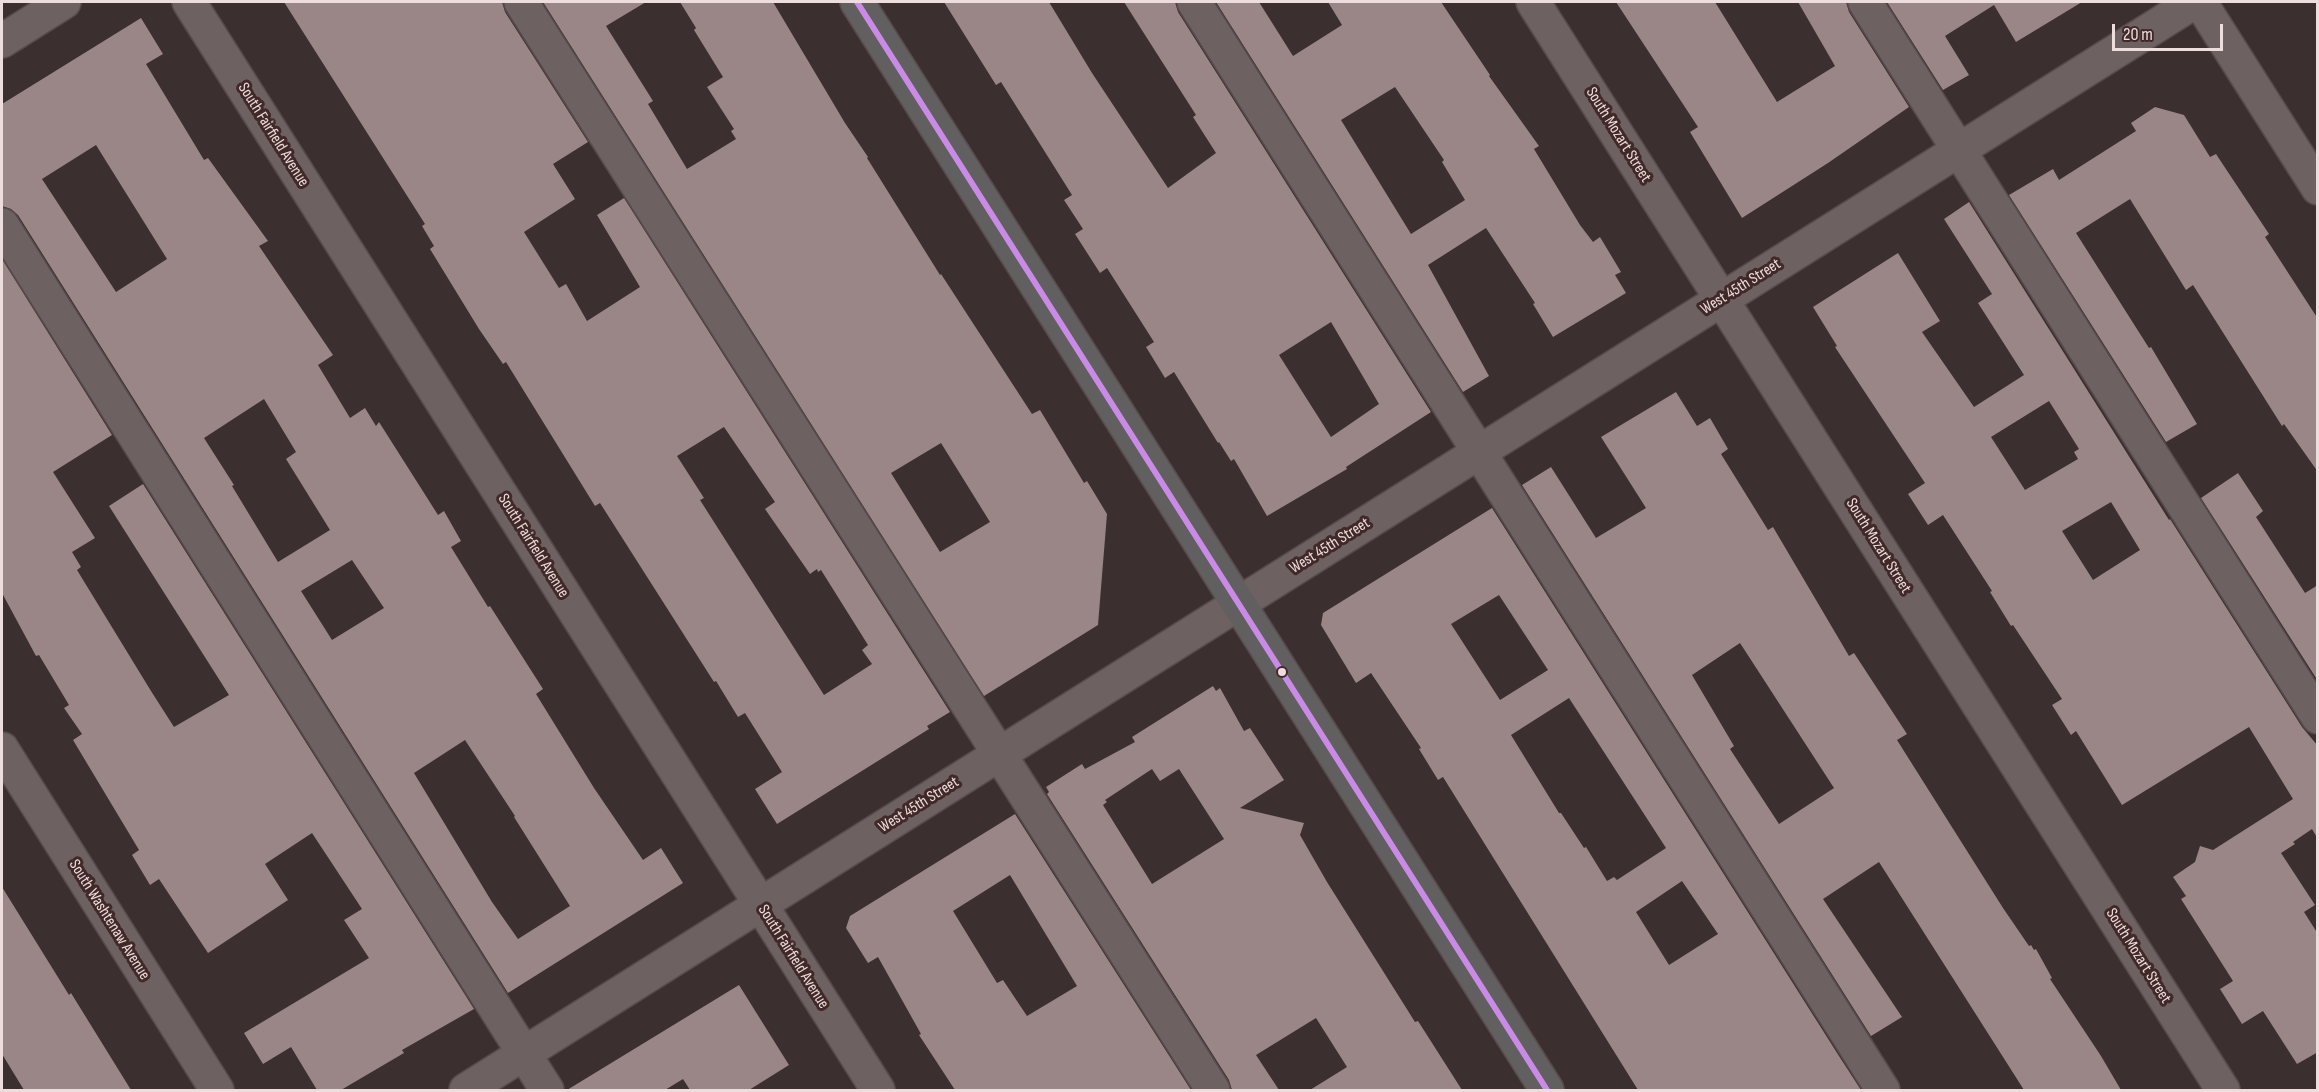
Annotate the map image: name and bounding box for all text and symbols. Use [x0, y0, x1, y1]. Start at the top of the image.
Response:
scale bar [2115, 12, 2226, 50]
text: 20 m [2123, 24, 2153, 45]
street label: South Fairfield Avenue [233, 79, 313, 191]
street label: South Mozart Street [1581, 84, 1655, 186]
street label: West 45th Street [1697, 255, 1785, 319]
street label: South Fairfield Avenue [493, 490, 573, 602]
street label: South Mozart Street [1841, 495, 1915, 597]
street label: West 45th Street [1286, 514, 1374, 578]
unlabelled marker [1276, 666, 1288, 678]
street label: West 45th Street [875, 773, 963, 837]
street label: South Washtenaw Avenue [64, 856, 154, 984]
street label: South Fairfield Avenue [753, 901, 833, 1013]
street label: South Mozart Street [2101, 905, 2175, 1007]

